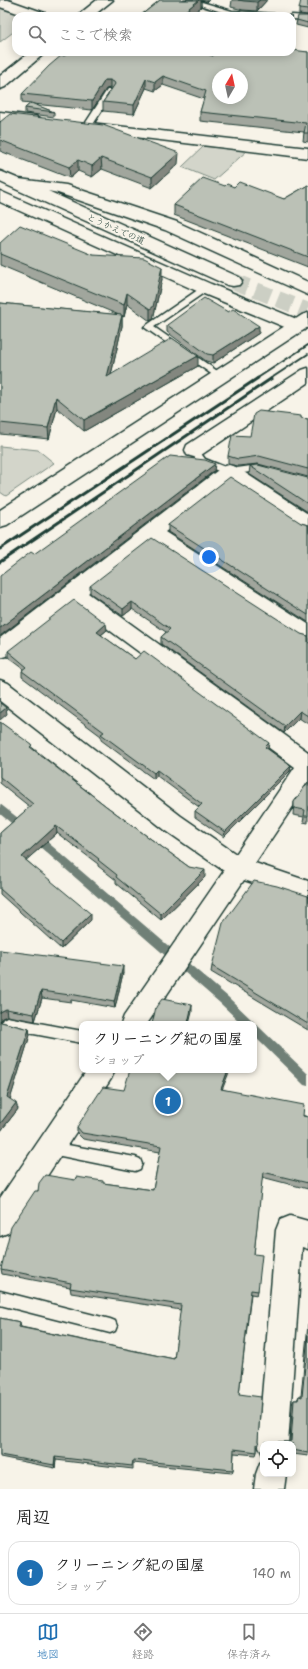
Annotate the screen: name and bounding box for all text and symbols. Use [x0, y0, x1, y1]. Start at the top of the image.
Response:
search box [12, 12, 296, 56]
icon: search [26, 23, 48, 45]
text: ここで検索 [58, 25, 133, 45]
north arrow [212, 68, 248, 104]
street label: とうかえでの道 [85, 211, 147, 247]
your location [199, 547, 219, 567]
popup [79, 1021, 257, 1073]
text: クリーニング紀の国屋 [93, 1029, 243, 1049]
text: ショップ [93, 1051, 144, 1068]
pin: 1 [155, 1086, 181, 1116]
map controls [260, 1441, 296, 1477]
button: locate [260, 1441, 296, 1477]
text: 周辺 [16, 1506, 50, 1528]
text: クリーニング紀の国屋 [55, 1555, 205, 1575]
text: 1 [27, 1565, 33, 1582]
text: 140 m [252, 1565, 291, 1582]
text: ショップ [55, 1577, 106, 1594]
tab: 地図 [37, 1621, 59, 1662]
tab: 経路 [132, 1621, 154, 1662]
tab: 保存済み [227, 1621, 271, 1662]

